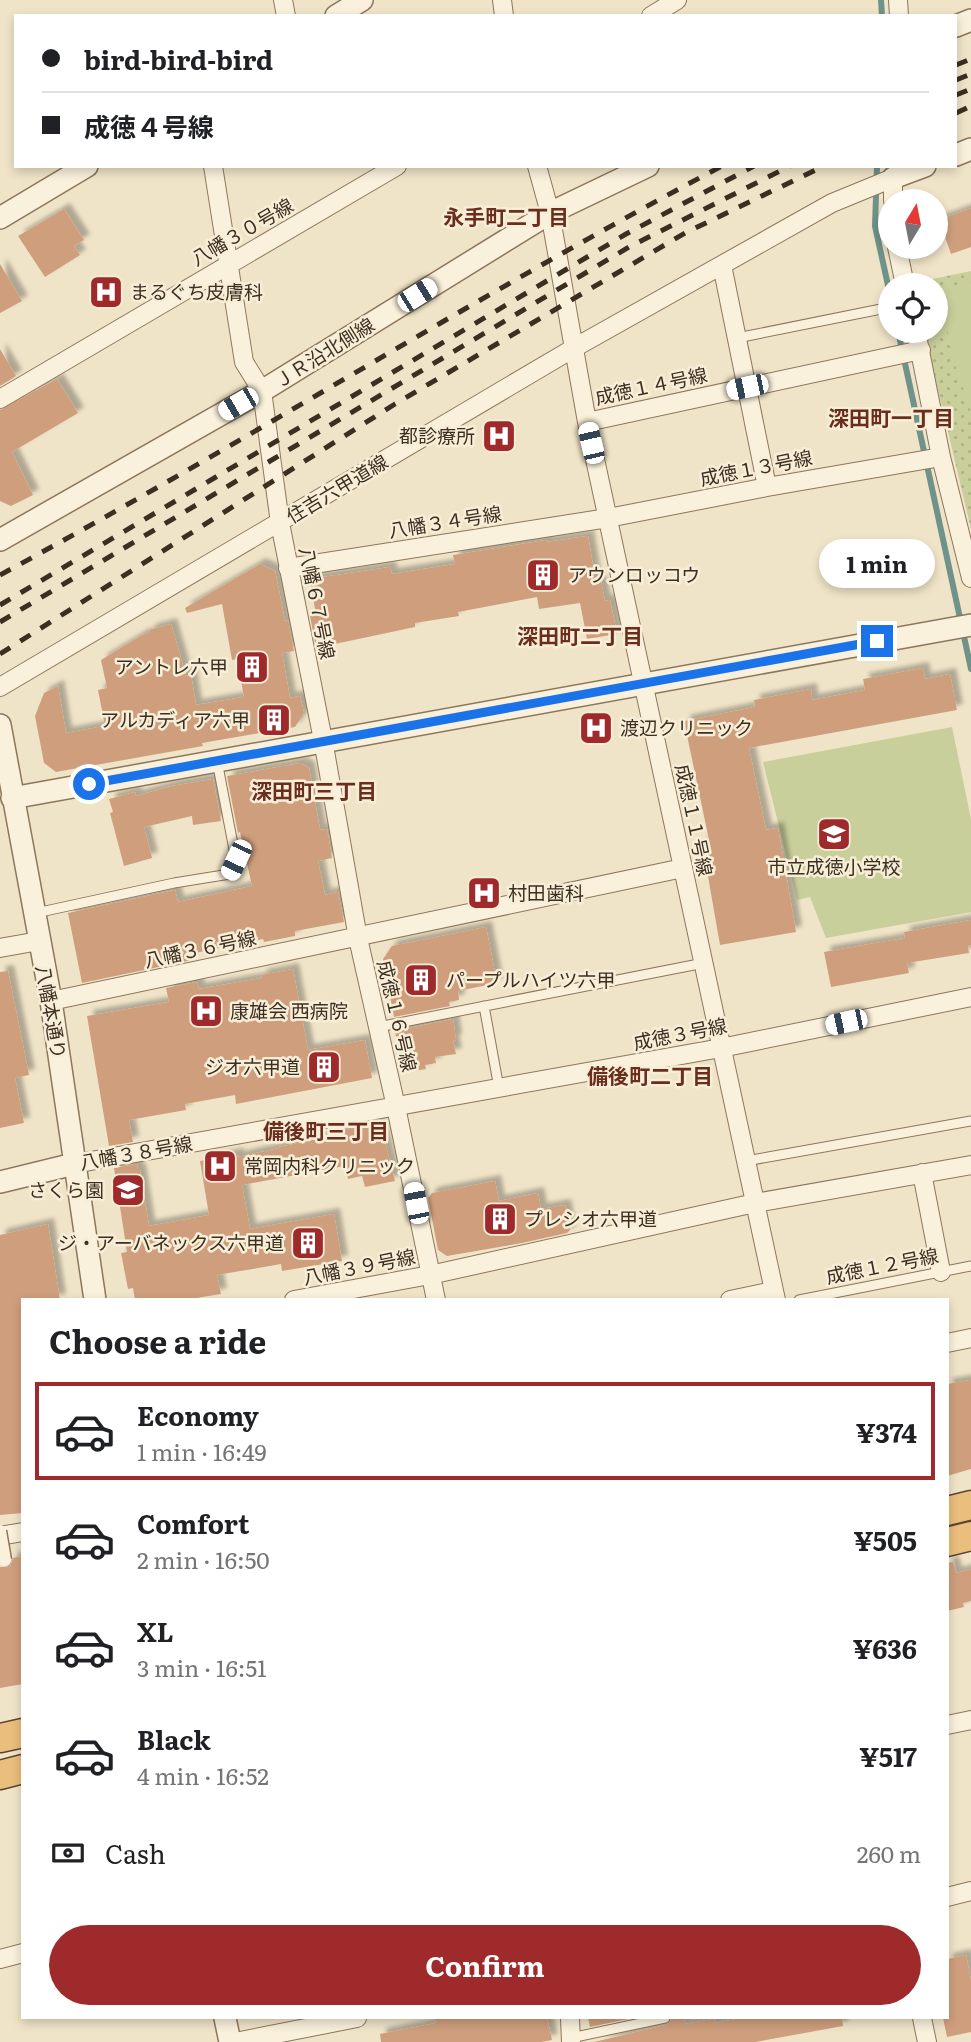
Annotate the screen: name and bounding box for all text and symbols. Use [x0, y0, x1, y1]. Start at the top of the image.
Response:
text: bird-bird-bird [84, 39, 273, 78]
text: 成徳４号線 [84, 106, 214, 145]
north arrow [878, 189, 948, 259]
map controls [878, 189, 948, 343]
street label: 八幡３０号線 [185, 191, 298, 272]
district label: 永手町二丁目 [443, 200, 569, 231]
hospital icon: まるぐち皮膚科 [87, 273, 125, 311]
button: locate [878, 273, 948, 343]
car [394, 275, 441, 315]
place label: まるぐち皮膚科 [130, 277, 263, 305]
street label: ＪＲ沿北側線 [268, 310, 379, 394]
street label: 成徳１４号線 [592, 359, 709, 411]
car [725, 372, 770, 402]
car [215, 384, 262, 424]
district label: 深田町一丁目 [828, 401, 954, 432]
hospital icon: 都診療所 [480, 417, 518, 455]
car [577, 420, 606, 466]
place label: 都診療所 [399, 421, 475, 449]
street label: 成徳１３号線 [697, 442, 814, 492]
street label: 住吉六甲道線 [280, 447, 393, 530]
street label: 八幡３４号線 [386, 498, 503, 544]
callout: 1 min [819, 540, 935, 588]
street label: 八幡６７号線 [293, 544, 343, 661]
text: 1 min [846, 546, 908, 580]
building icon: アウンロッコウ [524, 556, 562, 594]
place label: アウンロッコウ [568, 560, 700, 588]
district label: 深田町二丁目 [517, 619, 643, 650]
route end [861, 625, 893, 657]
building icon: アントレ六甲 [233, 648, 271, 686]
place label: アントレ六甲 [115, 652, 228, 680]
building icon: アルカディア六甲 [255, 701, 293, 739]
place label: アルカディア六甲 [100, 705, 250, 733]
hospital icon: 渡辺クリニック [577, 709, 615, 747]
place label: 渡辺クリニック [620, 713, 753, 741]
street label: 成徳１１号線 [669, 761, 721, 878]
route start [73, 768, 105, 800]
district label: 深田町三丁目 [251, 774, 377, 805]
school or university icon: 市立成徳小学校 [815, 815, 853, 853]
car [218, 837, 255, 883]
place label: 市立成徳小学校 [767, 852, 901, 880]
hospital icon: 村田歯科 [465, 874, 503, 912]
place label: 村田歯科 [508, 878, 584, 906]
street label: 八幡３６号線 [141, 922, 258, 974]
street label: 成徳１６号線 [372, 957, 424, 1074]
building icon: パープルハイツ六甲 [402, 961, 440, 999]
street label: 八幡本通り [30, 963, 74, 1061]
place label: パープルハイツ六甲 [446, 965, 615, 993]
hospital icon: 康雄会 西病院 [187, 992, 225, 1030]
place label: 康雄会 西病院 [230, 996, 348, 1024]
car [824, 1007, 869, 1037]
street label: 成徳３号線 [631, 1010, 729, 1056]
building icon: ジオ六甲道 [305, 1048, 343, 1086]
place label: ジオ六甲道 [205, 1052, 300, 1080]
district label: 備後町二丁目 [587, 1059, 713, 1090]
district label: 備後町三丁目 [263, 1114, 389, 1145]
street label: 八幡３８号線 [77, 1128, 194, 1176]
hospital icon: 常岡内科クリニック [201, 1147, 239, 1185]
place label: 常岡内科クリニック [244, 1151, 415, 1179]
school or university icon: さくら園 [109, 1171, 147, 1209]
place label: さくら園 [28, 1175, 104, 1203]
car [402, 1180, 431, 1226]
building icon: プレシオ六甲道 [481, 1200, 519, 1238]
place label: プレシオ六甲道 [524, 1204, 657, 1232]
building icon: ジ・アーバネックス六甲道 [289, 1224, 327, 1262]
place label: ジ・アーバネックス六甲道 [58, 1228, 284, 1256]
street label: 成徳１２号線 [823, 1240, 940, 1290]
street label: 八幡３９号線 [300, 1241, 417, 1291]
text: Choose a ride [49, 1316, 266, 1364]
text: Economy [137, 1395, 259, 1434]
icon: car [53, 1400, 116, 1463]
text: ¥374 [856, 1412, 917, 1451]
text: 1 min · 16:49 [137, 1434, 267, 1468]
text: Comfort [137, 1503, 249, 1542]
icon: car [53, 1508, 116, 1571]
text: ¥505 [853, 1520, 917, 1559]
text: 2 min · 16:50 [137, 1542, 270, 1576]
text: XL [137, 1611, 174, 1650]
icon: car [53, 1616, 116, 1679]
text: ¥636 [853, 1628, 917, 1667]
text: 3 min · 16:51 [137, 1650, 267, 1684]
text: Black [137, 1719, 211, 1758]
icon: car [53, 1724, 116, 1787]
text: ¥517 [859, 1736, 917, 1775]
text: 4 min · 16:52 [137, 1758, 269, 1792]
text: Cash [105, 1833, 166, 1872]
icon: cash [49, 1834, 87, 1872]
text: 260 m [857, 1836, 921, 1870]
button: Confirm [49, 1925, 921, 2005]

